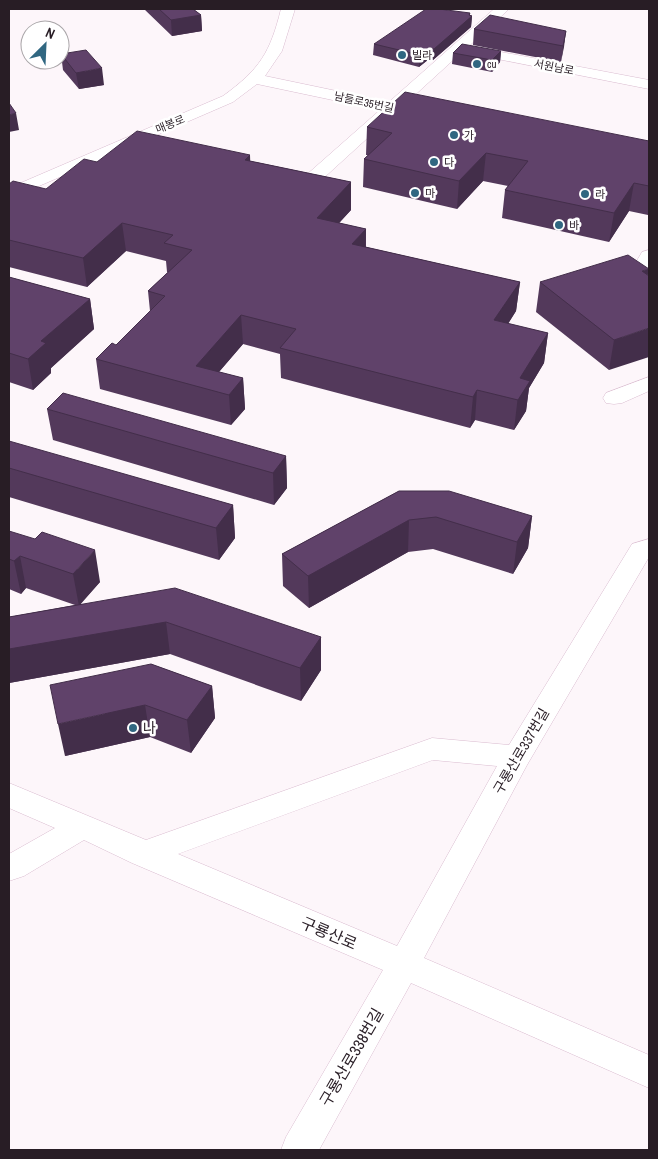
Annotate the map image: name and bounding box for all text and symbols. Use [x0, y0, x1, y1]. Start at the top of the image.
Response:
north arrow [20, 20, 70, 70]
text: N [43, 23, 58, 43]
place label: 빌라 [412, 48, 432, 62]
marker: 빌라 [396, 49, 408, 61]
street label: 서원남로 [533, 56, 575, 78]
place label: cu [487, 57, 497, 71]
marker: cu [471, 58, 483, 70]
street label: 남들로35번길 [333, 89, 395, 115]
street label: 매봉로 [153, 112, 187, 136]
place label: 가 [464, 128, 474, 142]
marker: 가 [448, 129, 460, 141]
place label: 다 [444, 155, 454, 169]
marker: 다 [428, 156, 440, 168]
place label: 마 [425, 186, 435, 200]
marker: 마 [409, 187, 421, 199]
place label: 라 [595, 187, 605, 201]
marker: 라 [579, 188, 591, 200]
place label: 바 [569, 218, 579, 232]
marker: 바 [553, 219, 565, 231]
street label: 구룡산로337번길 [489, 705, 553, 797]
place label: 나 [143, 719, 156, 737]
marker: 나 [127, 722, 139, 734]
street label: 구룡산로 [298, 911, 361, 955]
street label: 구룡산로338번길 [314, 1004, 388, 1110]

